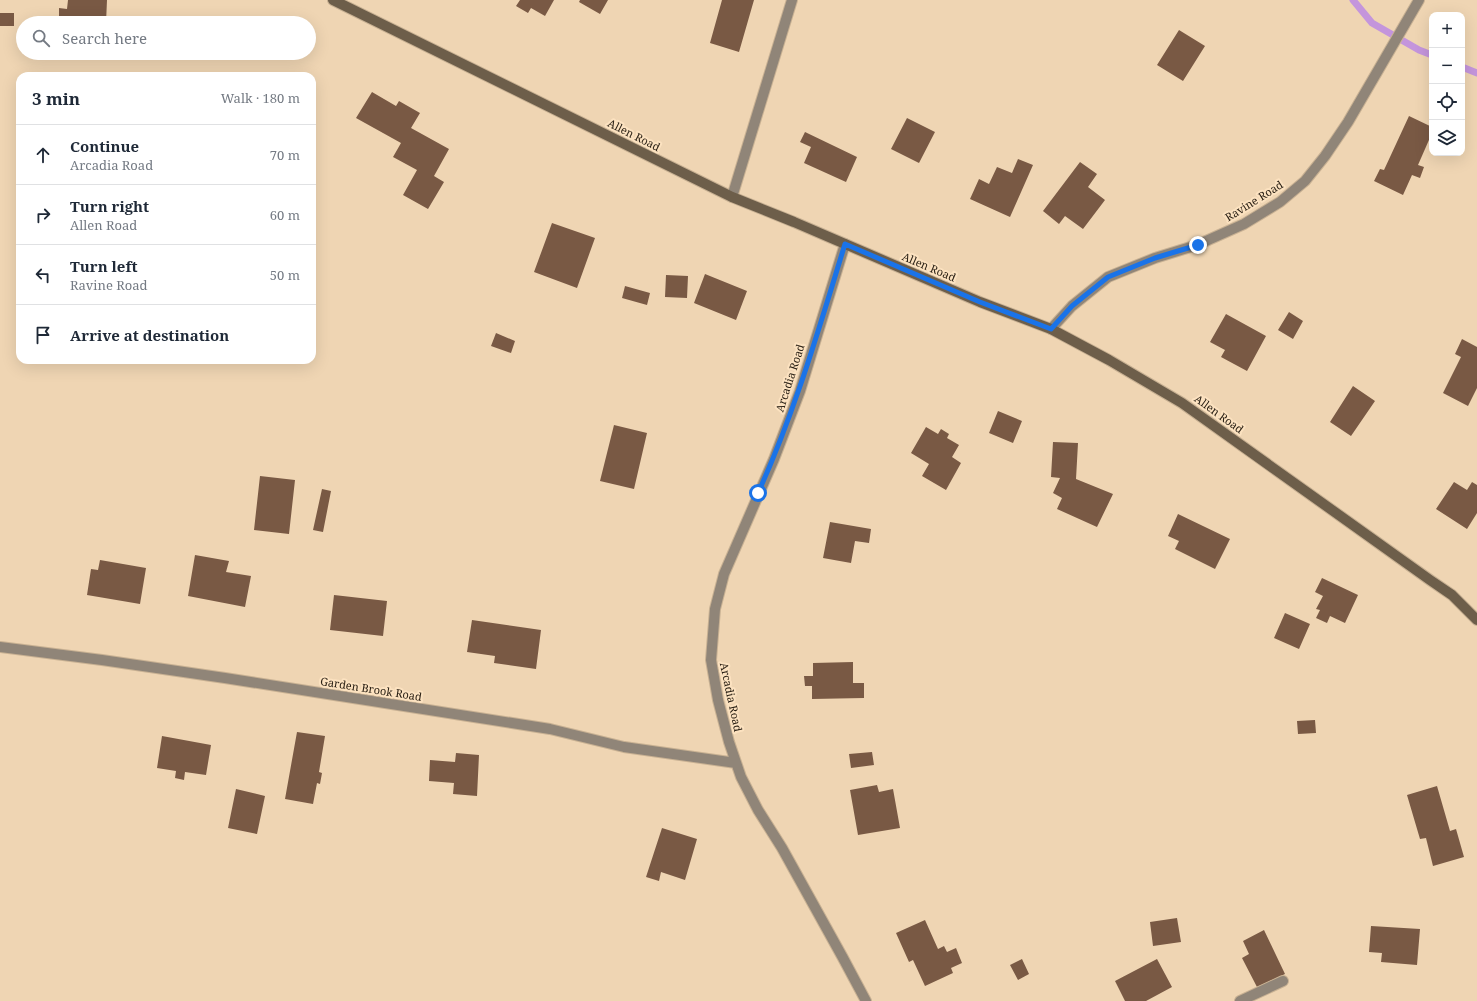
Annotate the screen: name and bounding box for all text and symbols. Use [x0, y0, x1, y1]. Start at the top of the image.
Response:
map controls [1429, 12, 1465, 156]
button: + [1429, 12, 1465, 48]
search box [16, 16, 316, 60]
icon: search [30, 27, 52, 49]
text: Search here [62, 28, 147, 48]
button: − [1429, 48, 1465, 84]
button: locate [1429, 84, 1465, 120]
text: 3 min [32, 87, 80, 110]
text: Walk · 180 m [221, 89, 300, 107]
street label: Allen Road [605, 115, 663, 154]
button: layers [1429, 120, 1465, 156]
text: Continue [70, 136, 139, 156]
icon: ahead [32, 144, 54, 166]
text: 70 m [270, 146, 300, 164]
text: Arcadia Road [70, 156, 153, 174]
street label: Ravine Road [1222, 177, 1286, 224]
text: Turn right [70, 196, 149, 216]
icon: right [32, 204, 54, 226]
text: 60 m [270, 206, 300, 224]
text: Allen Road [70, 216, 137, 234]
route end [1189, 236, 1207, 254]
street label: Allen Road [900, 249, 959, 285]
text: Turn left [70, 256, 138, 276]
icon: left [32, 264, 54, 286]
text: 50 m [270, 266, 300, 284]
text: Ravine Road [70, 276, 148, 294]
icon: arrive [32, 324, 54, 346]
text: Arrive at destination [70, 325, 229, 345]
street label: Arcadia Road [772, 342, 808, 414]
street label: Allen Road [1192, 391, 1247, 437]
route start [749, 484, 767, 502]
street label: Arcadia Road [717, 661, 746, 733]
street label: Garden Brook Road [319, 673, 423, 704]

